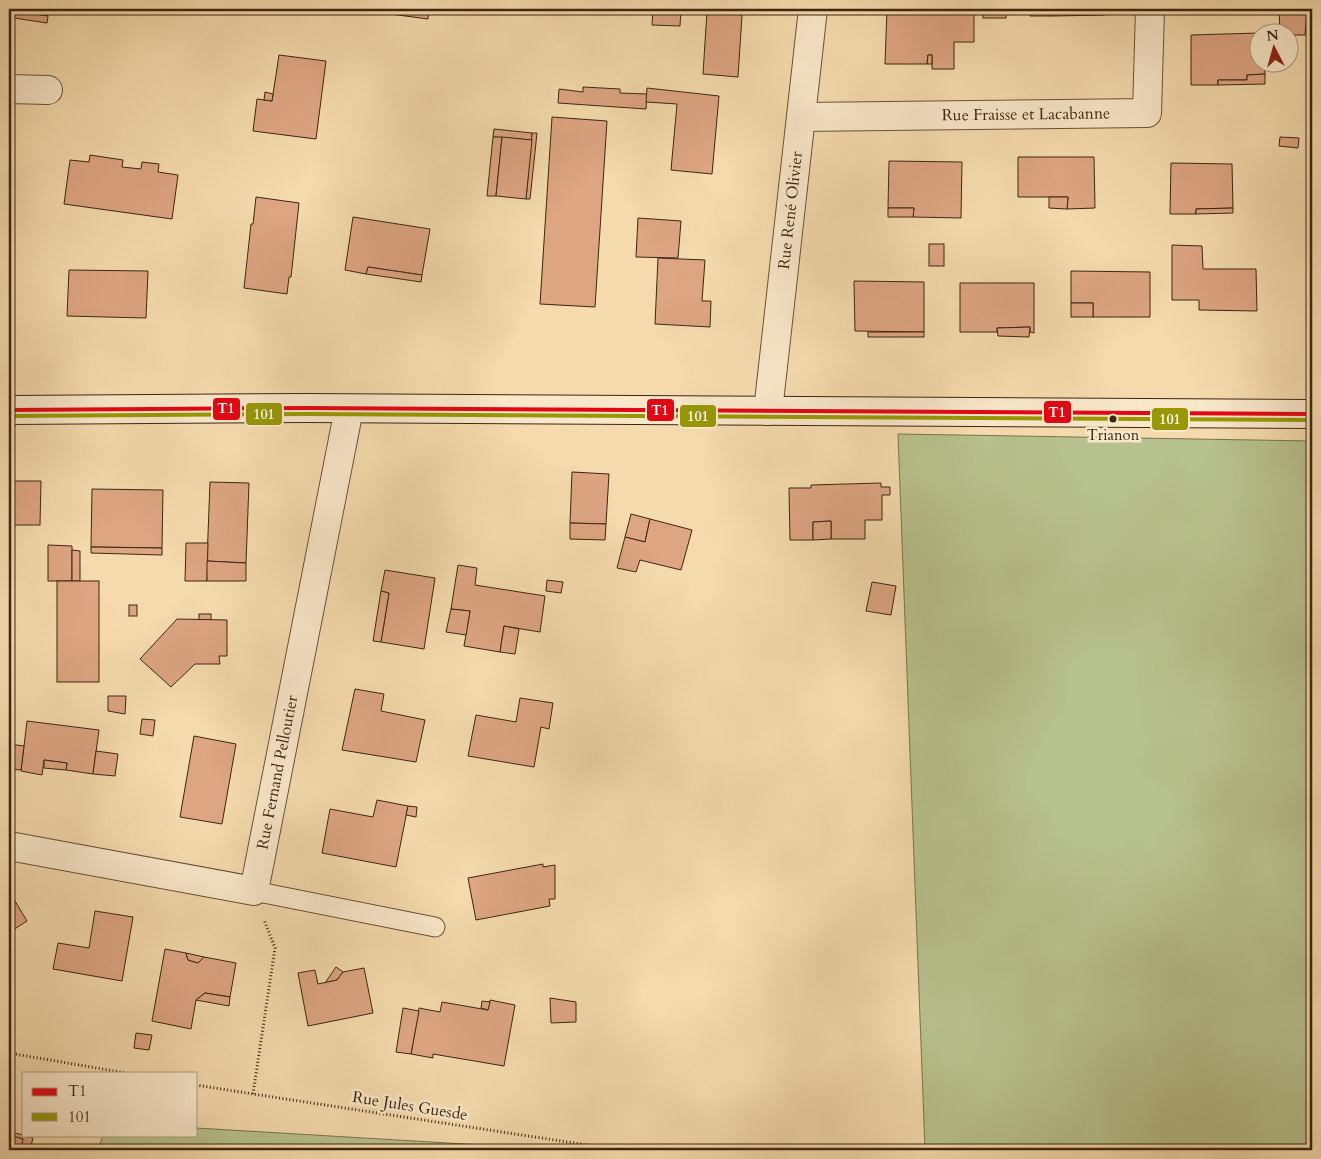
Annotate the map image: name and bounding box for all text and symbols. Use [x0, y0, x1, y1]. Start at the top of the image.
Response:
north arrow [1248, 22, 1298, 72]
text: N [1266, 25, 1280, 46]
street label: Rue Fraisse et Lacabanne [942, 102, 1110, 126]
street label: Rue René Olivier [773, 150, 808, 270]
line badge: T1 [212, 397, 241, 421]
line badge: T1 [646, 398, 675, 422]
text: T1 [217, 399, 235, 418]
line badge: T1 [1043, 400, 1072, 424]
text: T1 [651, 401, 669, 420]
line badge: 101 [245, 402, 283, 426]
text: T1 [1048, 403, 1066, 422]
line badge: 101 [679, 404, 717, 428]
text: 101 [253, 405, 275, 424]
text: 101 [687, 407, 709, 426]
line badge: 101 [1151, 407, 1189, 431]
text: 101 [1159, 410, 1181, 429]
marker: Trianon [1108, 414, 1118, 424]
place label: Trianon [1087, 425, 1140, 445]
street label: Rue Fernand Pelloutier [251, 693, 303, 851]
legend [22, 1072, 198, 1136]
text: T1 [68, 1081, 87, 1101]
street label: Rue Jules Guesde [351, 1086, 469, 1126]
text: 101 [68, 1107, 91, 1127]

